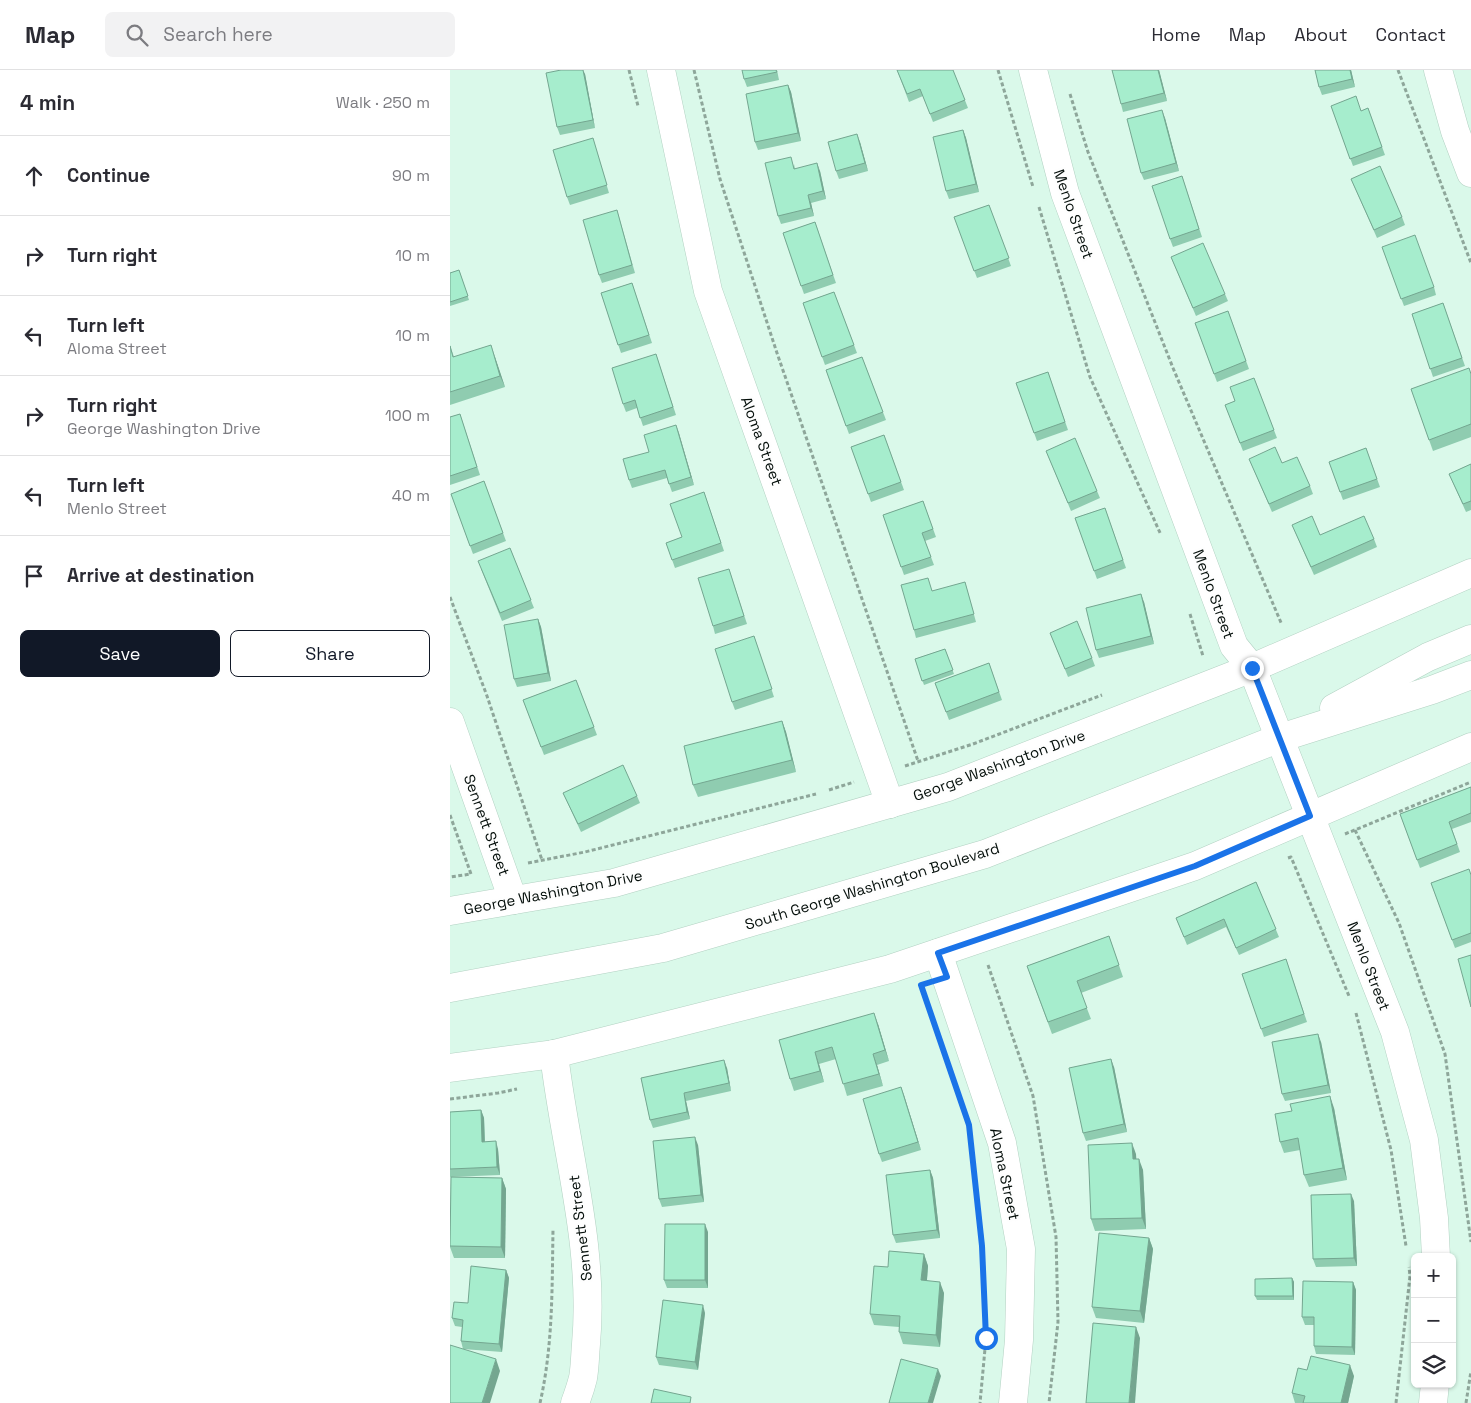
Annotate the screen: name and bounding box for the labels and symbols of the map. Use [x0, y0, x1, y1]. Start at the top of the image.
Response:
street label: Menlo Street [1050, 167, 1098, 261]
street label: Aloma Street [737, 394, 787, 488]
street label: Menlo Street [1189, 547, 1239, 641]
route end [1241, 657, 1264, 680]
street label: George Washington Drive [910, 725, 1088, 805]
street label: Sennett Street [460, 772, 514, 879]
street label: South George Washington Boulevard [742, 838, 1002, 934]
street label: George Washington Drive [462, 865, 644, 919]
street label: Menlo Street [1343, 919, 1395, 1013]
street label: Aloma Street [986, 1126, 1024, 1222]
street label: Sennett Street [564, 1174, 596, 1282]
route start [975, 1327, 998, 1350]

